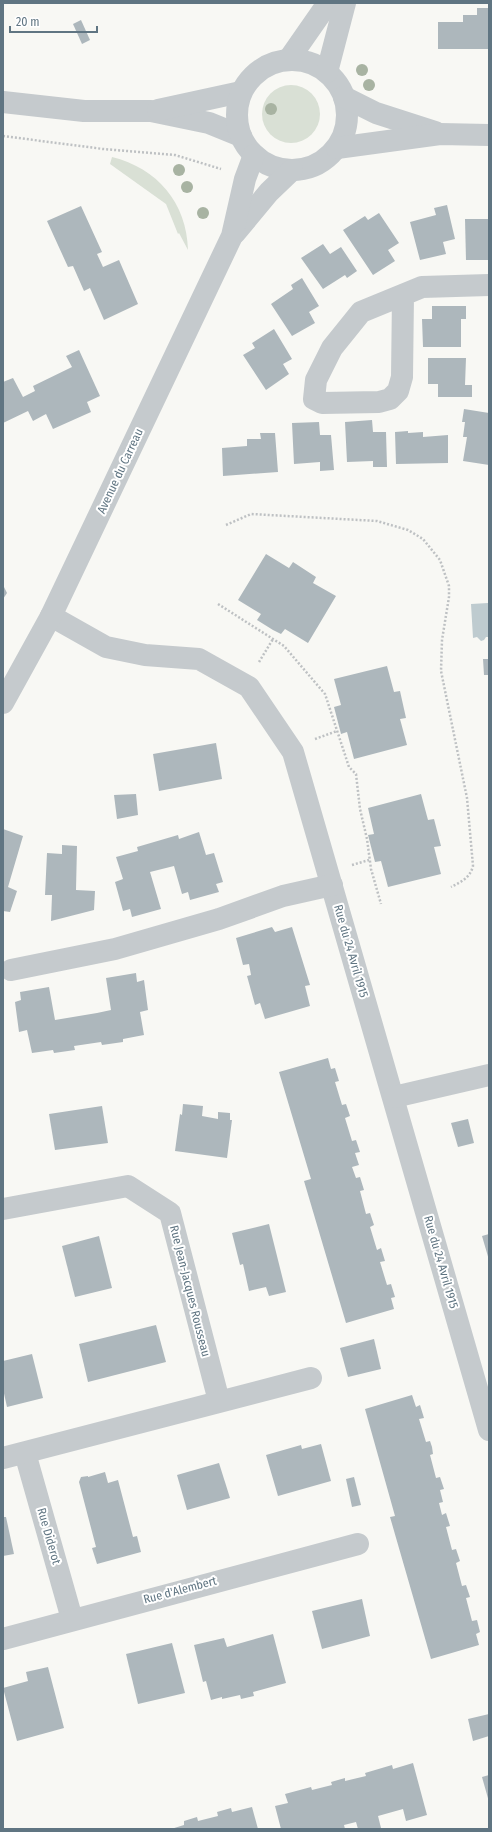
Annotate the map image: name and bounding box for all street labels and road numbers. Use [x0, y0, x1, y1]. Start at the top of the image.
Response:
street label: Avenue du Carreau [94, 426, 146, 516]
street label: Rue du 24 Avril 1915 [331, 903, 371, 1000]
street label: Rue du 24 Avril 1915 [421, 1214, 461, 1311]
street label: Rue Jean-Jacques Rousseau [167, 1224, 213, 1358]
street label: Rue Diderot [34, 1506, 64, 1566]
street label: Rue d'Alembert [142, 1574, 218, 1606]

